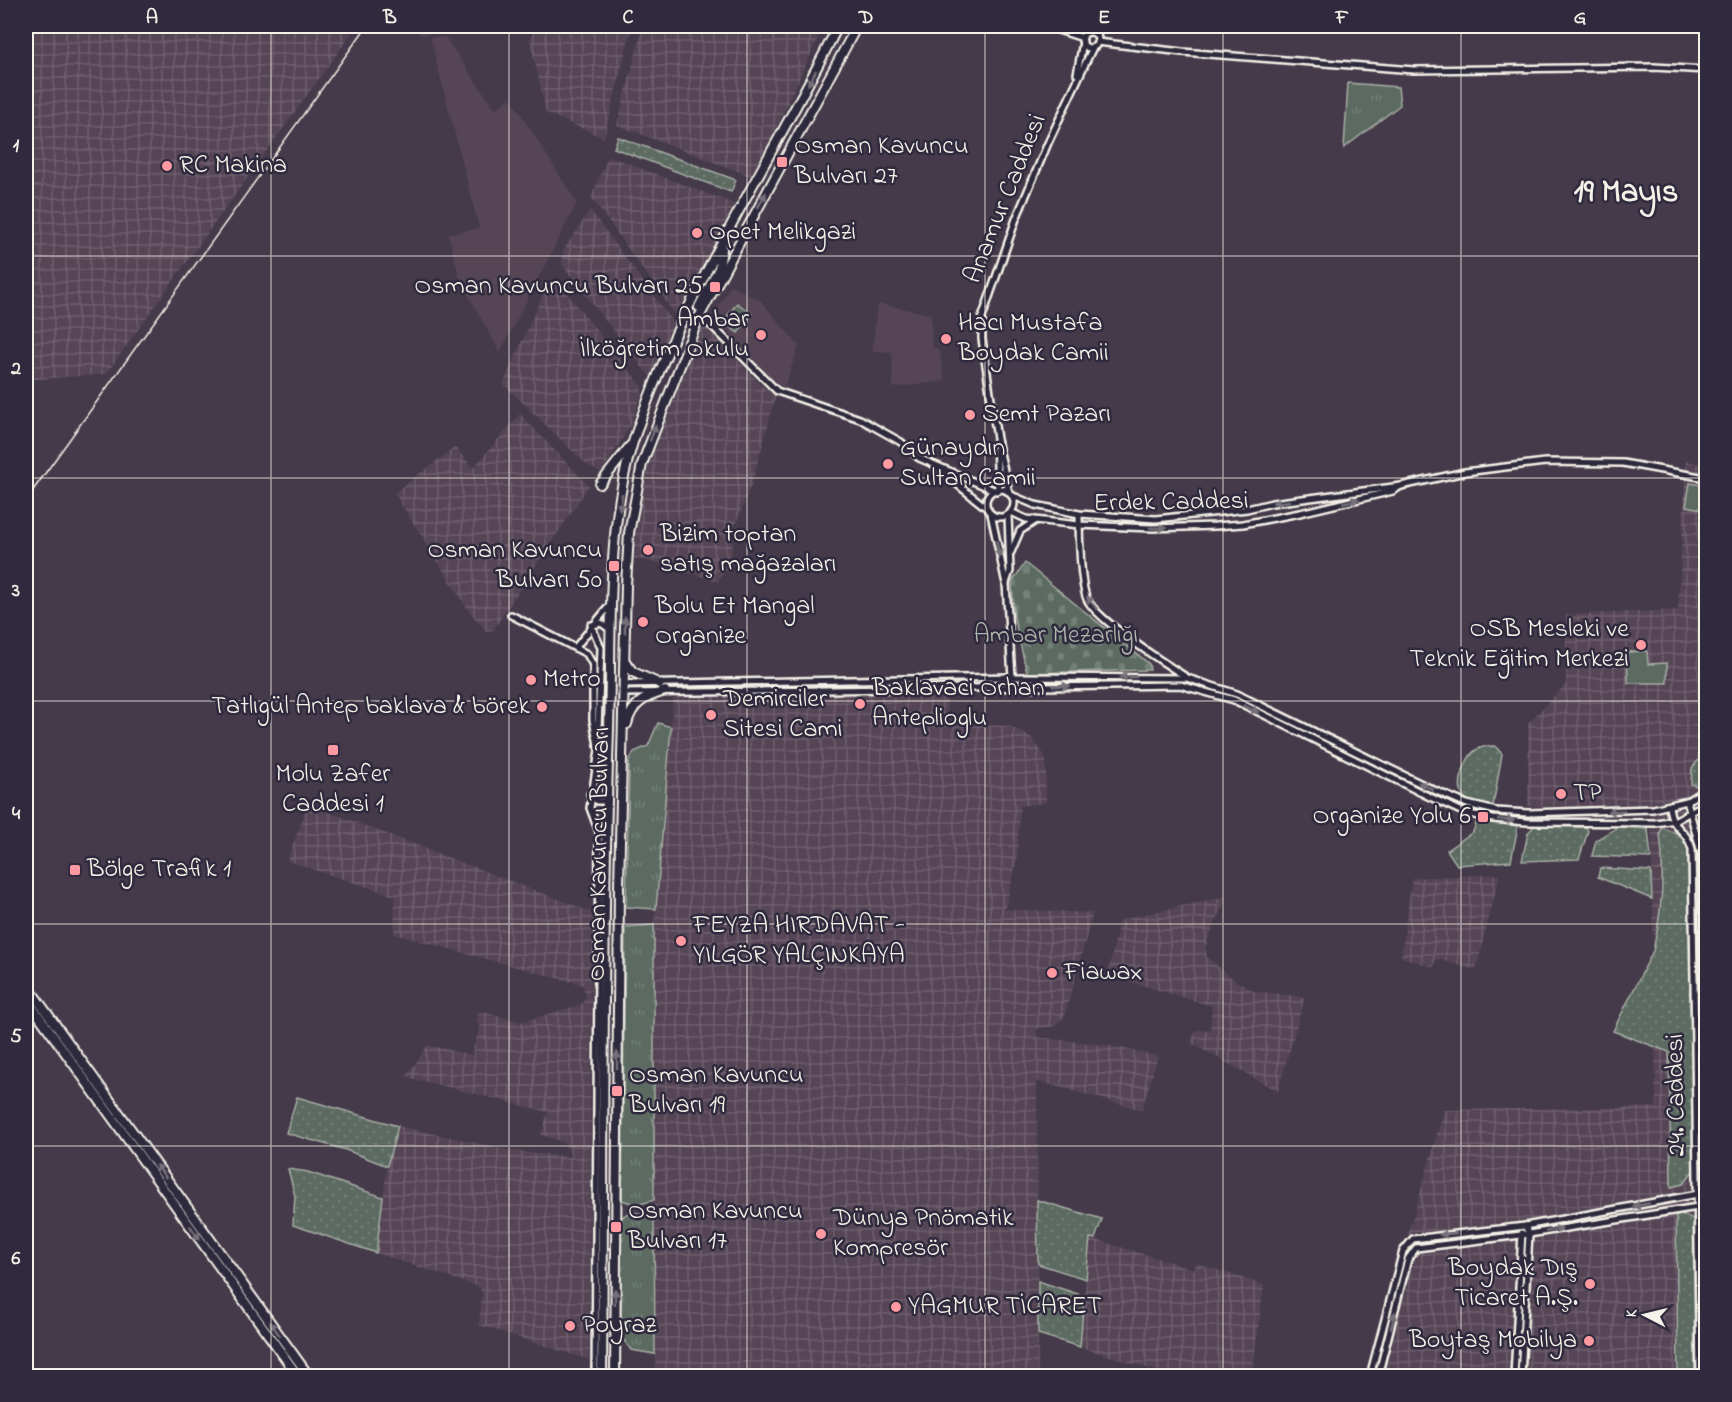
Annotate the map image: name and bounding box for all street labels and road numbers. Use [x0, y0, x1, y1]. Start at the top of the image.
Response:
street label: Anamur Caddesi [955, 109, 1057, 289]
street label: Erdek Caddesi [1093, 483, 1249, 523]
street label: Osman Kavuncu Bulvarı [579, 726, 621, 982]
street label: 24. Caddesi [1657, 1033, 1697, 1157]

